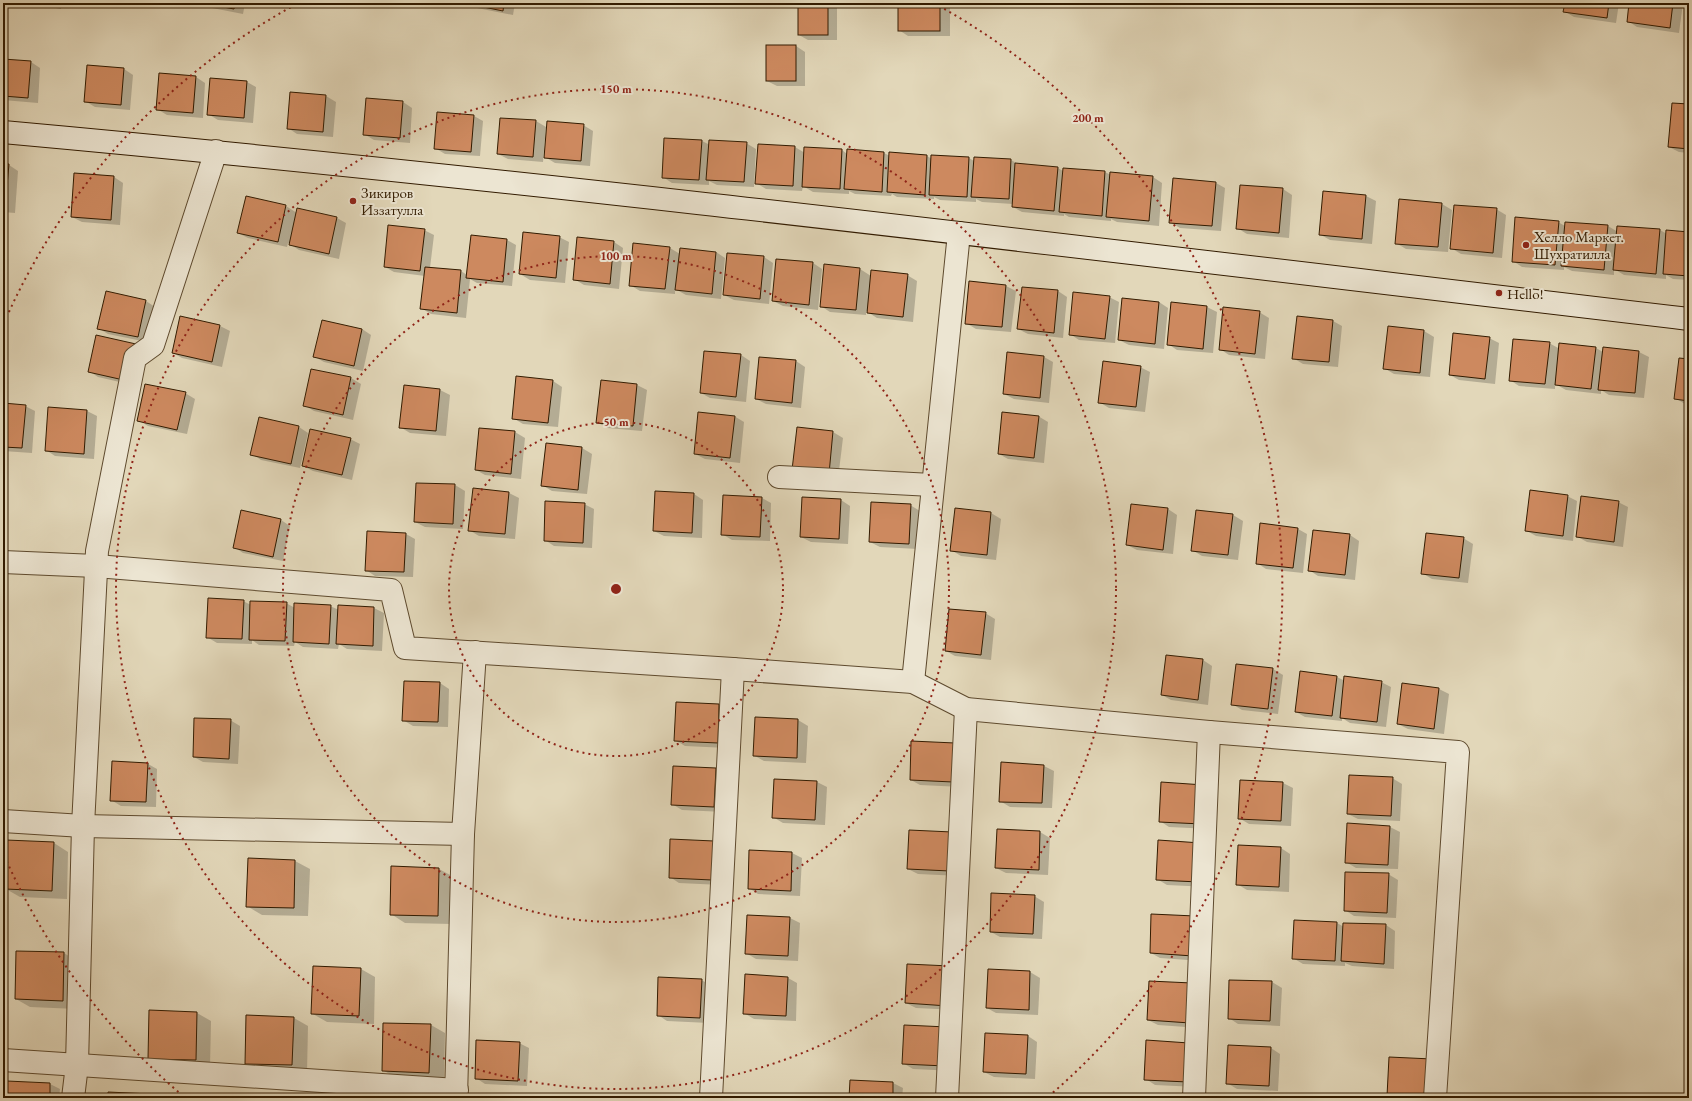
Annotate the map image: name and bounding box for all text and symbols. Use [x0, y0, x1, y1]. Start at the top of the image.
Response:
text: 150 m [600, 81, 632, 97]
text: 200 m [1072, 110, 1104, 126]
place label: Зикиров Иззатулла [361, 183, 423, 219]
marker: Зикиров Иззатулла [348, 196, 358, 206]
place label: Хелло Маркет. Шухратилла [1533, 227, 1624, 263]
marker: Хелло Маркет. Шухратилла [1521, 240, 1531, 250]
text: 100 m [600, 248, 632, 264]
place label: Hello! [1507, 284, 1543, 303]
marker: Hello! [1494, 288, 1504, 298]
text: 50 m [603, 414, 629, 430]
centre of rings [609, 582, 623, 596]

